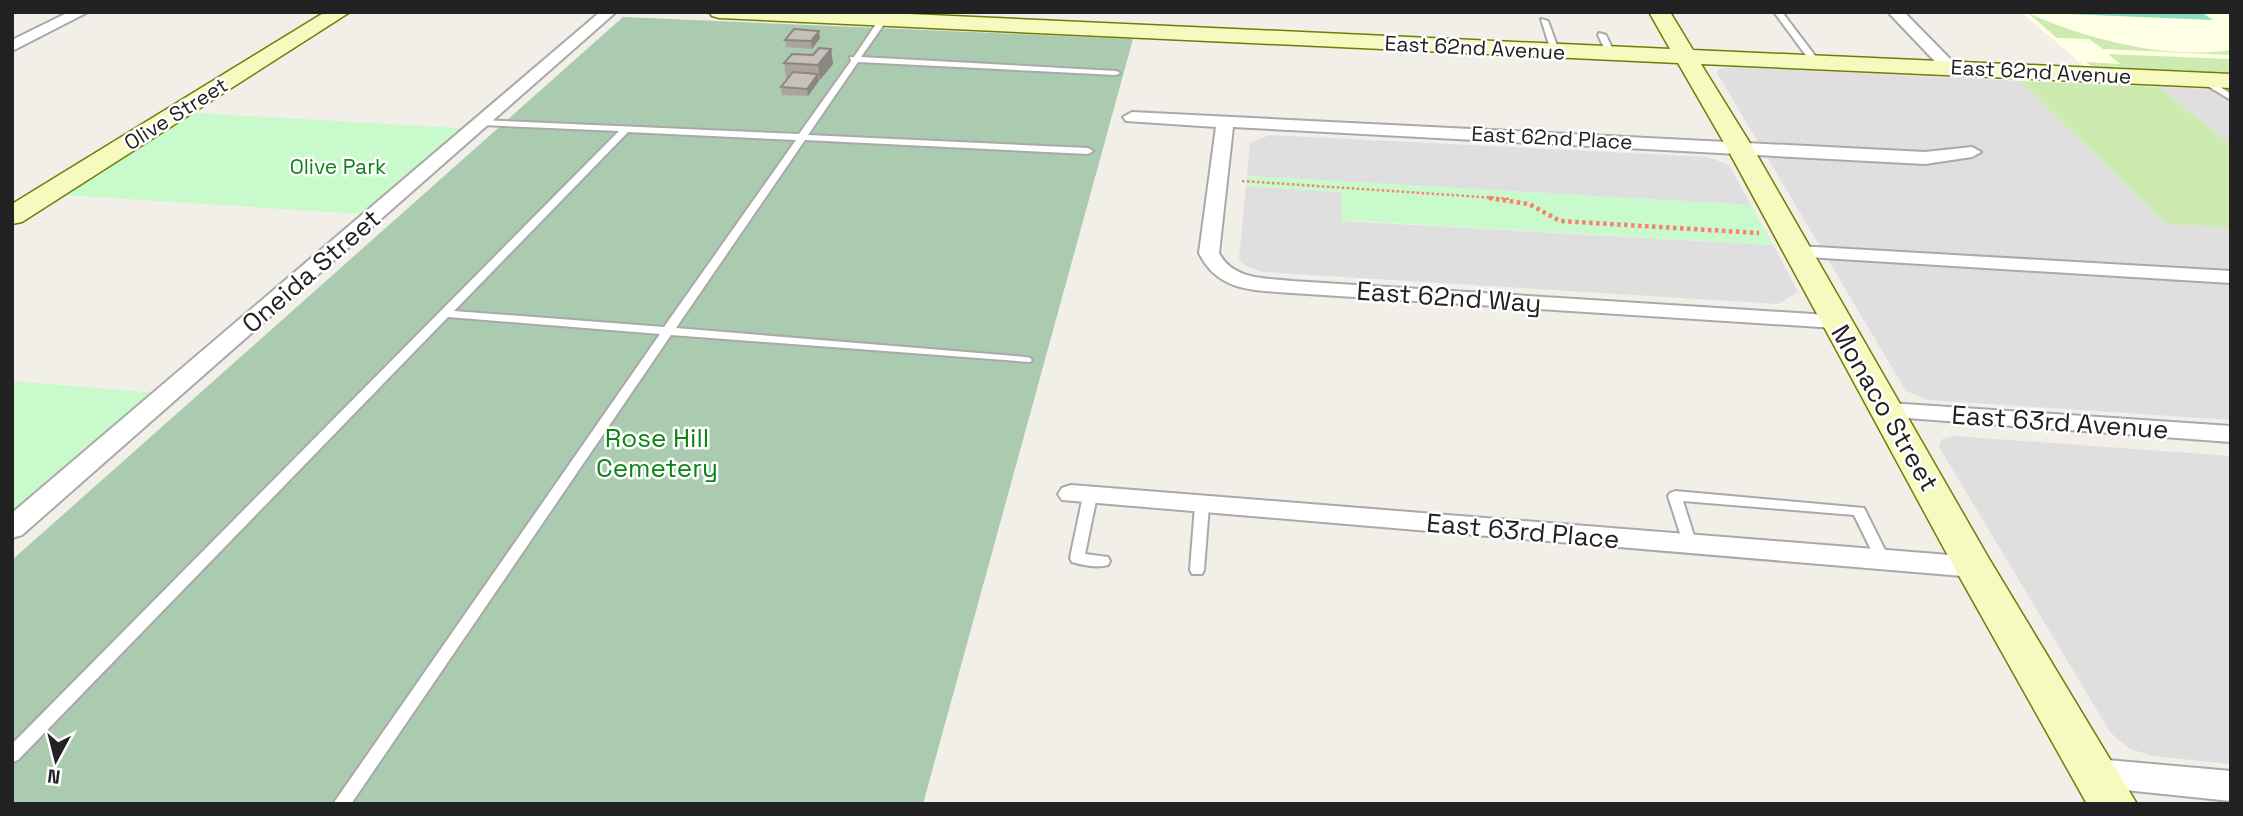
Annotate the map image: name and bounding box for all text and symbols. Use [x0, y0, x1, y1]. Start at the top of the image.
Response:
street label: East 62nd Avenue [1384, 29, 1566, 66]
street label: East 62nd Avenue [1950, 53, 2132, 90]
street label: Olive Street [119, 71, 233, 156]
street label: East 62nd Place [1471, 120, 1633, 155]
park label: Olive Park [290, 153, 386, 180]
street label: Oneida Street [235, 201, 387, 341]
street label: East 62nd Way [1355, 274, 1543, 320]
street label: Monaco Street [1824, 319, 1946, 497]
street label: East 63rd Avenue [1950, 397, 2170, 447]
park label: Rose Hill Cemetery [596, 421, 718, 485]
street label: East 63rd Place [1425, 506, 1621, 556]
north arrow [21, 725, 91, 795]
text: N [46, 763, 62, 790]

